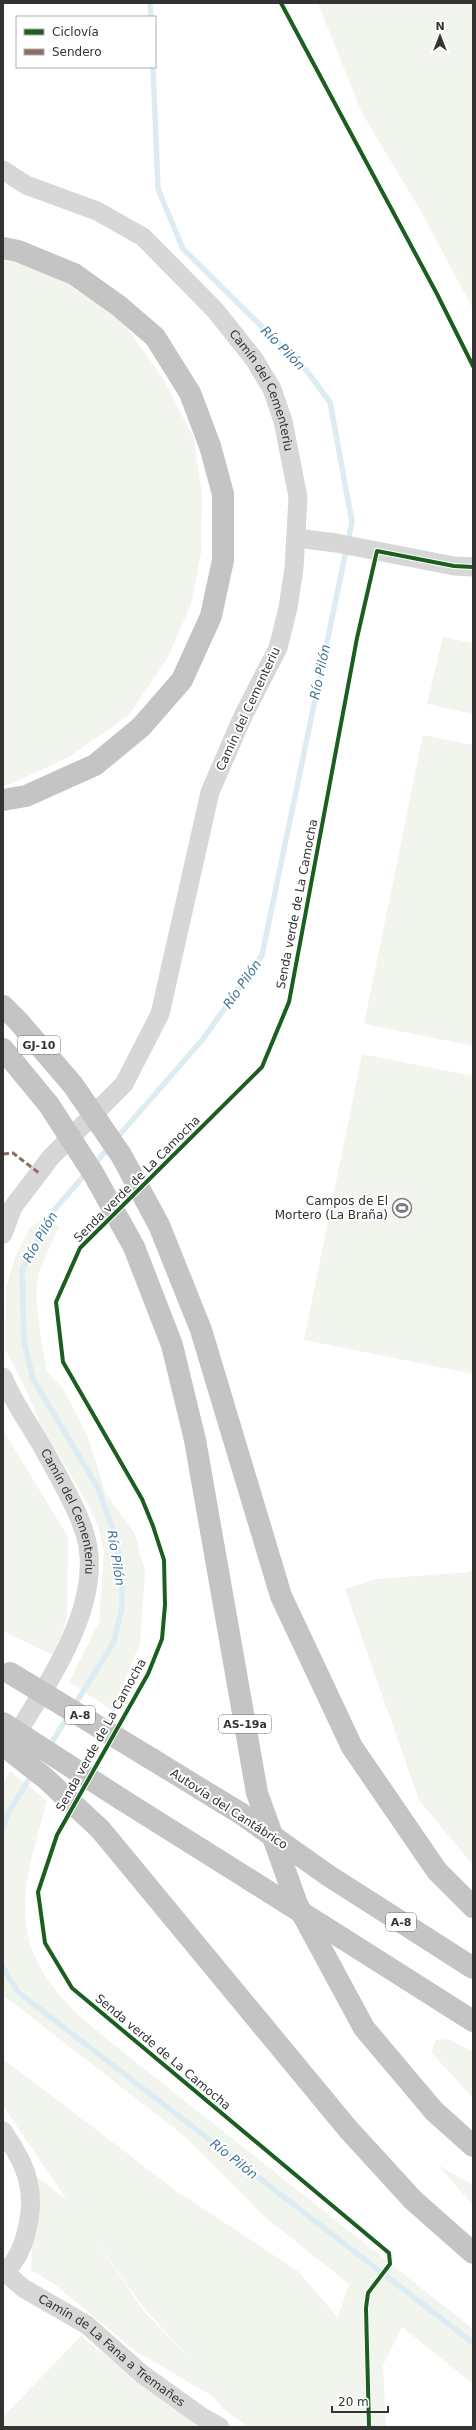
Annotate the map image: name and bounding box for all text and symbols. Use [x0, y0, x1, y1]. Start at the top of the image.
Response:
legend [16, 16, 156, 68]
north arrow [420, 16, 460, 56]
text: N [435, 20, 445, 33]
text: Ciclovía [52, 25, 99, 39]
text: Sendero [52, 45, 102, 59]
water label: Río Pilón [258, 323, 308, 373]
street label: Camín del Cementeriu [226, 327, 296, 452]
water label: Río Pilón [307, 643, 333, 701]
street label: Camín del Cementeriu [213, 645, 283, 773]
street label: Senda verde de La Camocha [274, 818, 320, 990]
water label: Río Pilón [220, 957, 264, 1011]
road number: GJ-10 [18, 1036, 60, 1054]
street label: Senda verde de La Camocha [71, 1113, 203, 1245]
place label: Campos de El Mortero (La Braña) [275, 1194, 388, 1222]
sports icon: Campos de El Mortero (La Braña) [391, 1197, 413, 1219]
water label: Río Pilón [20, 1209, 60, 1265]
street label: Camín del Cementeriu [38, 1446, 96, 1575]
water label: Río Pilón [104, 1529, 128, 1587]
street label: Senda verde de La Camocha [53, 1656, 149, 1814]
road number: A-8 [65, 1706, 95, 1724]
road number: AS-19a [219, 1715, 271, 1733]
street label: Autovía del Cantábrico [168, 1766, 290, 1852]
road number: A-8 [386, 1913, 416, 1931]
street label: Senda verde de La Camocha [92, 1991, 234, 2113]
water label: Río Pilón [207, 2136, 261, 2182]
street label: Camín de La Fana a Tremañes [36, 2291, 188, 2410]
scale bar [332, 2388, 388, 2414]
text: 20 m [338, 2395, 369, 2409]

